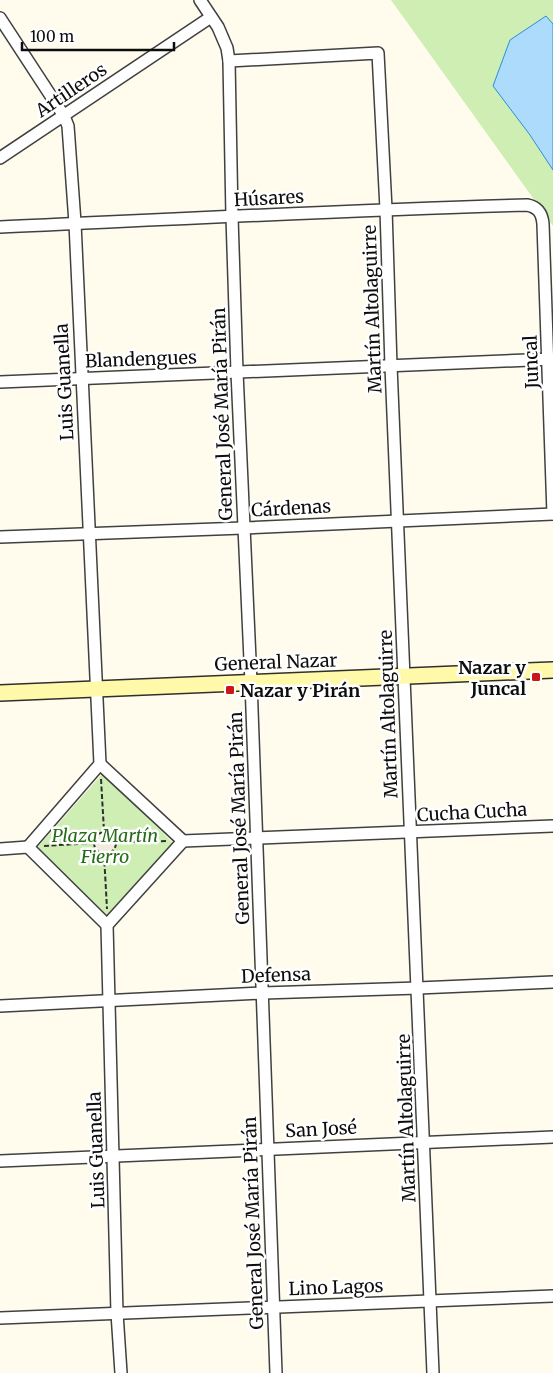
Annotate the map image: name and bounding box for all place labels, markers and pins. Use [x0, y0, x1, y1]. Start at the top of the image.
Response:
place label: Nazar y Juncal [458, 656, 526, 700]
marker: Nazar y Juncal [530, 671, 542, 683]
place label: Nazar y Pirán [240, 679, 360, 702]
marker: Nazar y Pirán [224, 684, 236, 696]

